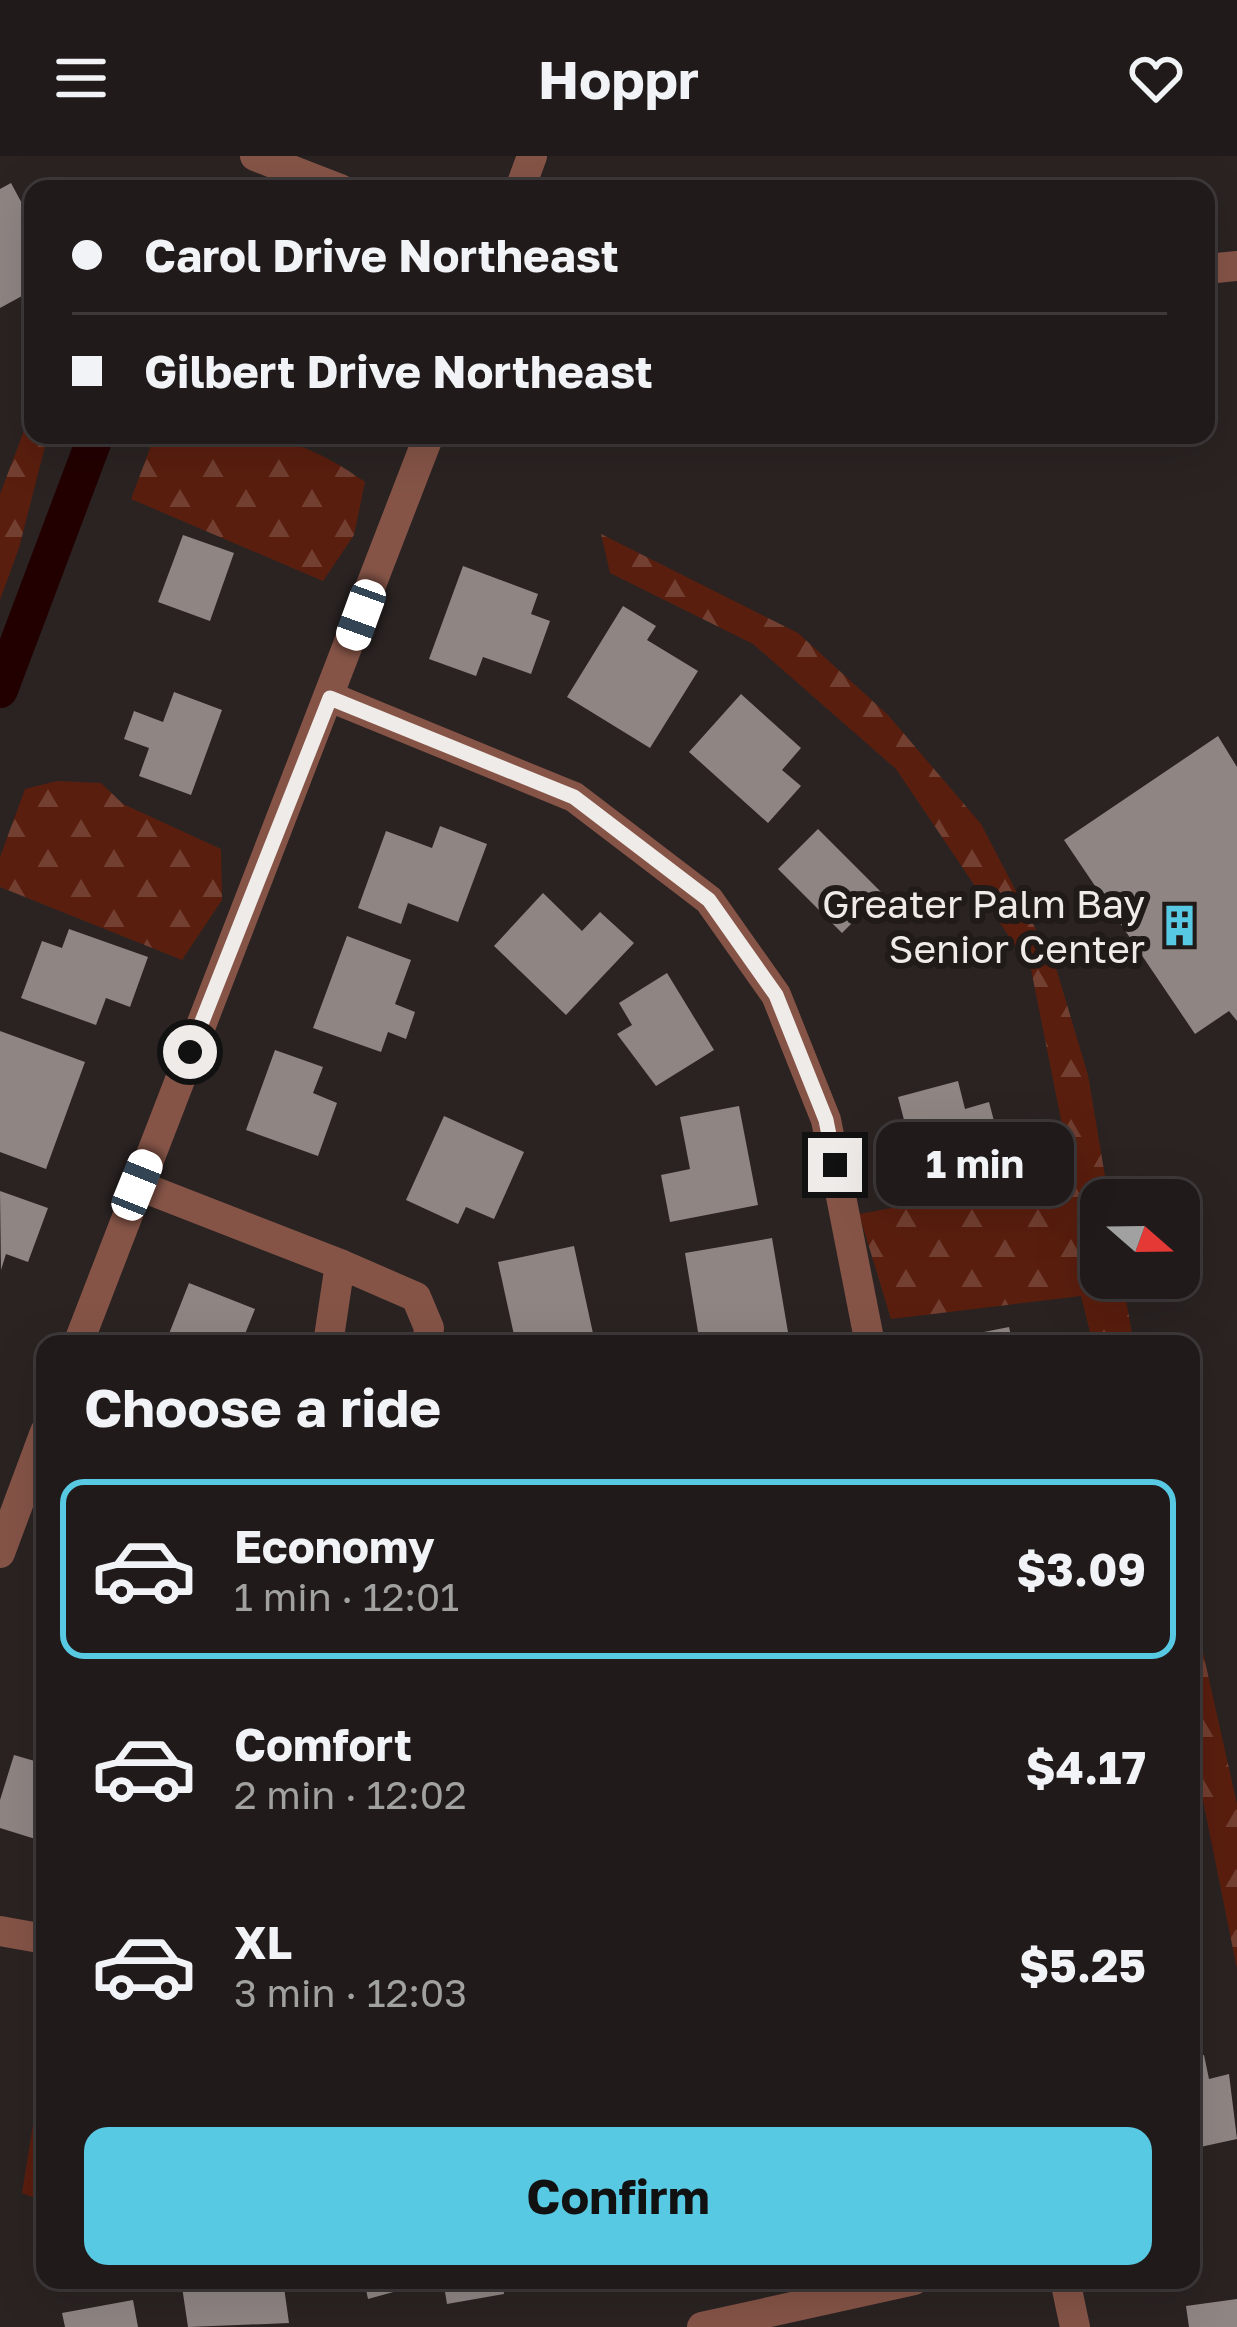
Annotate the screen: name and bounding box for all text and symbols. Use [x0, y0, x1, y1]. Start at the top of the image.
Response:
icon: menu [48, 45, 114, 111]
icon: heart [1123, 45, 1189, 111]
text: Hoppr [538, 46, 699, 111]
text: Carol Drive Northeast [144, 228, 619, 282]
text: Gilbert Drive Northeast [144, 344, 653, 398]
car [332, 575, 390, 655]
place label: Greater Palm Bay Senior Center [822, 880, 1145, 972]
building icon: Greater Palm Bay Senior Center [1156, 903, 1202, 949]
route start [163, 1025, 217, 1079]
callout: 1 min [877, 1123, 1075, 1207]
route end [808, 1138, 862, 1192]
text: 1 min [926, 1140, 1024, 1187]
car [107, 1145, 167, 1225]
north arrow [1080, 1179, 1200, 1299]
map controls [1080, 1179, 1200, 1299]
text: Choose a ride [84, 1374, 441, 1439]
icon: car [90, 1515, 198, 1623]
text: Economy [234, 1519, 435, 1573]
text: $3.09 [1016, 1542, 1146, 1596]
text: 1 min · 12:01 [234, 1573, 459, 1620]
icon: car [90, 1713, 198, 1821]
text: Comfort [234, 1717, 412, 1771]
text: $4.17 [1026, 1740, 1146, 1794]
text: 2 min · 12:02 [234, 1771, 467, 1818]
icon: car [90, 1911, 198, 2019]
text: XL [234, 1915, 292, 1969]
text: $5.25 [1019, 1938, 1146, 1992]
text: 3 min · 12:03 [234, 1969, 467, 2016]
button: Confirm [84, 2127, 1152, 2265]

